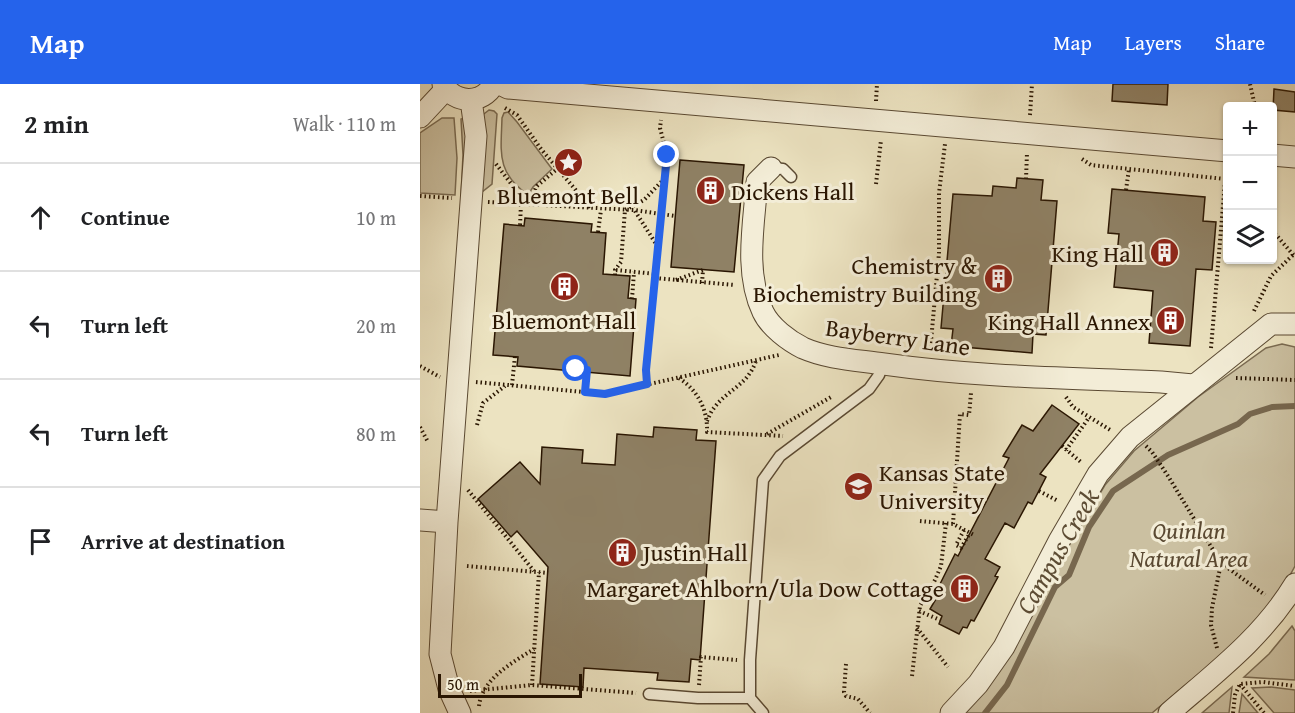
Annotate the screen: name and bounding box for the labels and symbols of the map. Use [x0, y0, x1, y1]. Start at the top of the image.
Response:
route end [653, 141, 679, 167]
place icon: Bluemont Bell [552, 146, 584, 178]
place label: Dickens Hall [731, 174, 855, 209]
building icon: Dickens Hall [694, 175, 726, 207]
place label: Bluemont Bell [497, 178, 639, 213]
place label: King Hall [1052, 236, 1144, 271]
building icon: King Hall [1149, 237, 1181, 269]
place label: Chemistry & Biochemistry Building [753, 248, 978, 311]
building icon: Chemistry & Biochemistry Building [982, 263, 1014, 295]
building icon: Bluemont Hall [548, 271, 580, 303]
place label: Bluemont Hall [492, 303, 636, 338]
place label: King Hall Annex [988, 304, 1151, 339]
building icon: King Hall Annex [1155, 305, 1187, 337]
street label: Bayberry Lane [824, 310, 972, 364]
route start [562, 355, 588, 381]
place label: Kansas State University [879, 455, 1005, 518]
school or university icon: Kansas State University [842, 470, 874, 502]
water label: Campus Creek [1005, 481, 1109, 621]
park label: Quinlan Natural Area [1129, 513, 1248, 576]
place label: Justin Hall [640, 535, 748, 570]
building icon: Justin Hall [606, 536, 638, 568]
place label: Margaret Ahlborn/Ula Dow Cottage [586, 571, 944, 606]
building icon: Margaret Ahlborn/Ula Dow Cottage [949, 572, 981, 604]
scale bar [438, 671, 582, 698]

